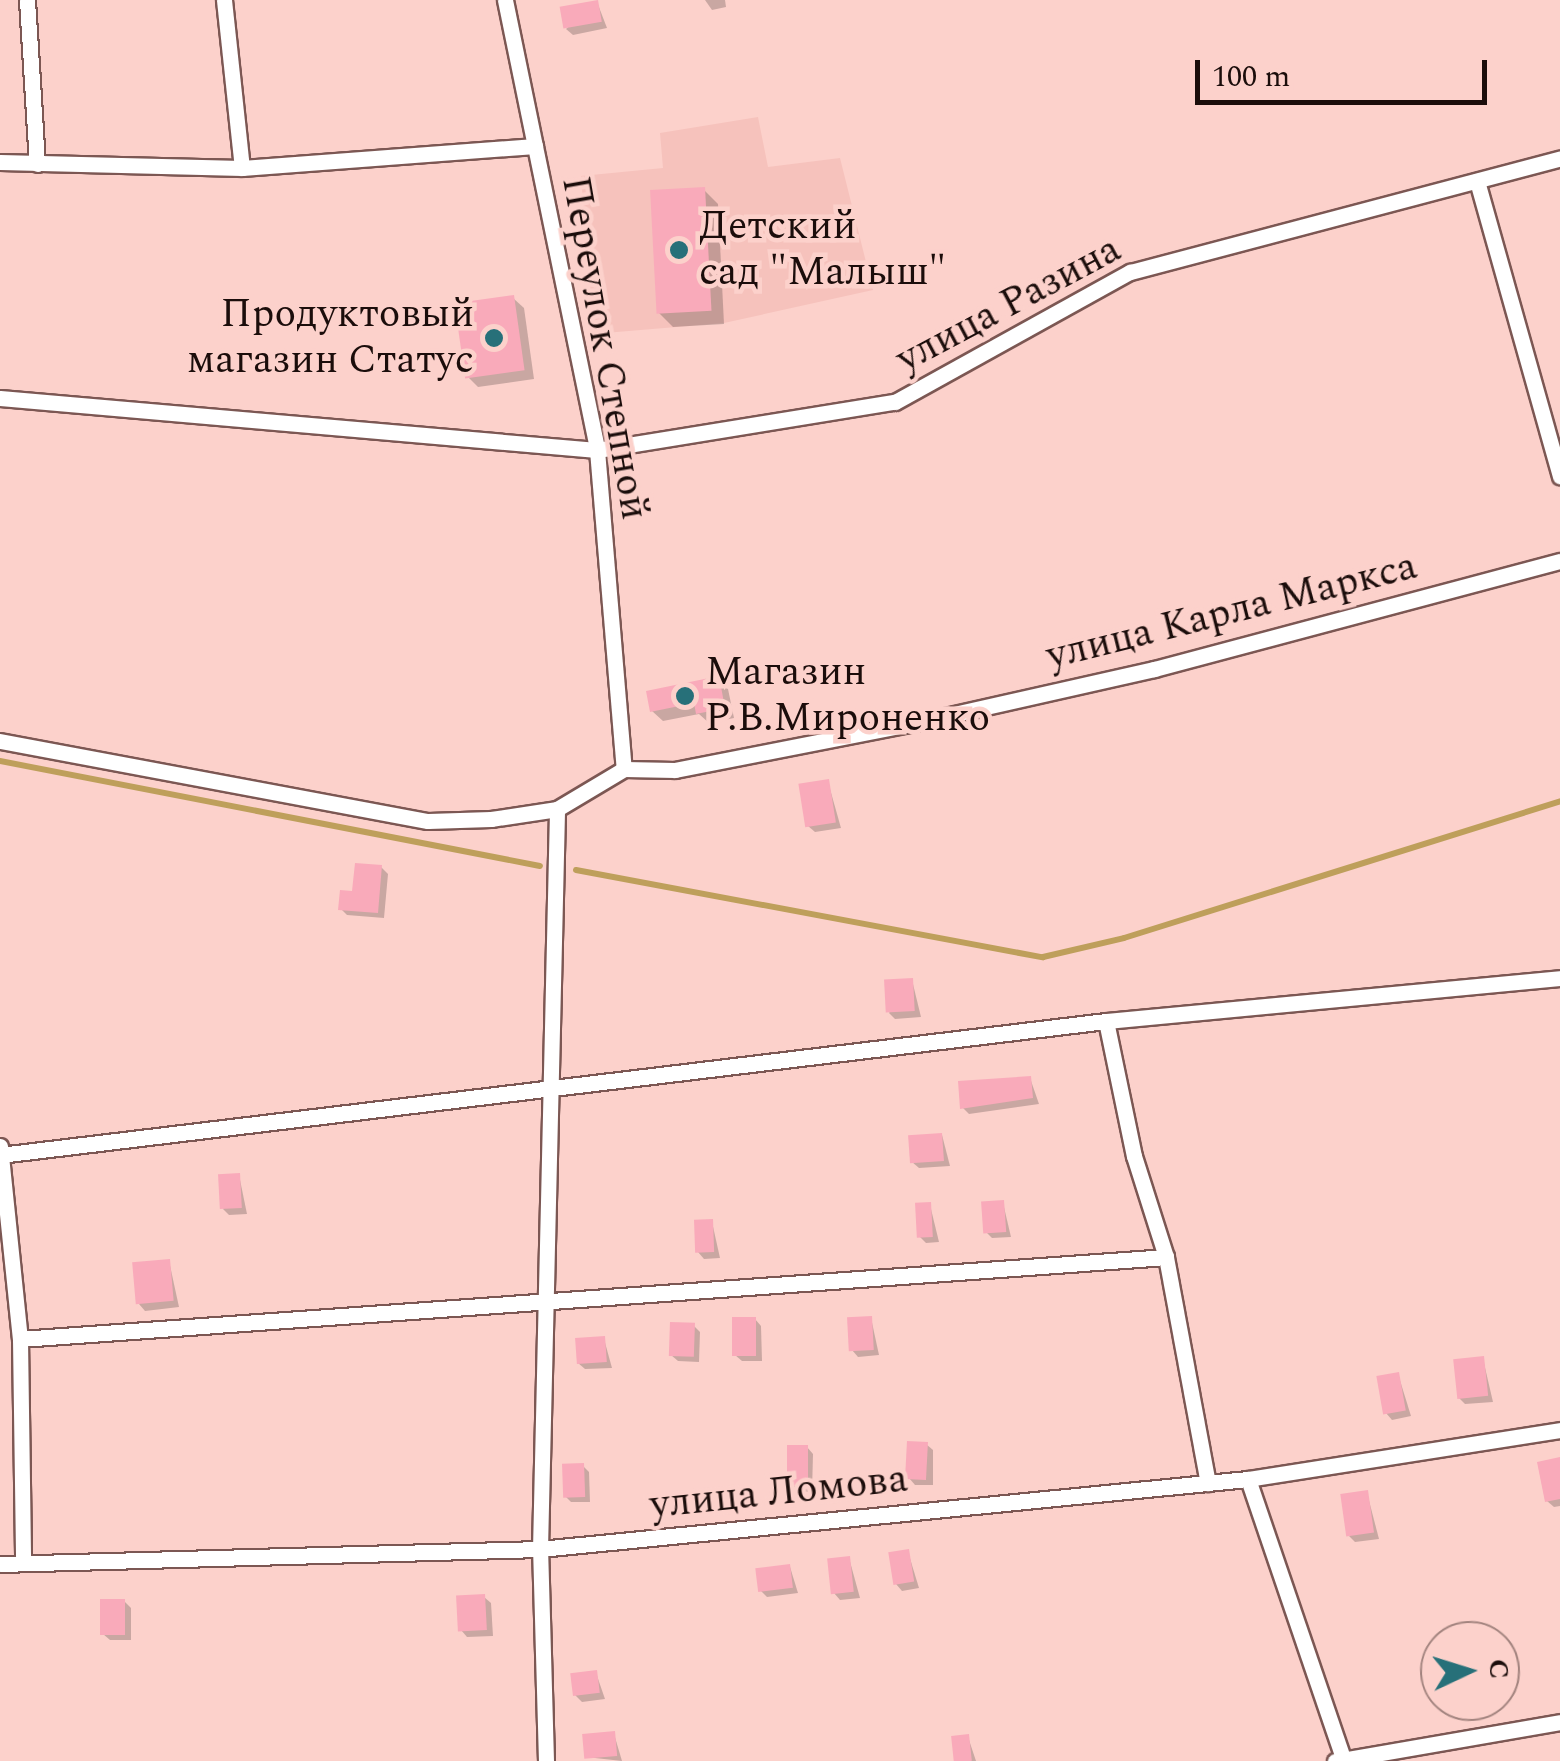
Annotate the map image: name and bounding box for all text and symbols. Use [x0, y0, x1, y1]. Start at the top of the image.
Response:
scale bar [1200, 40, 1492, 102]
text: 100 m [1212, 54, 1290, 100]
street label: Переулок Степной [550, 173, 658, 523]
place label: Детский сад "Малыш" [699, 203, 946, 297]
street label: улица Разина [889, 226, 1129, 384]
marker: Детский сад "Малыш" [668, 239, 690, 261]
place label: Продуктовый магазин Статус [187, 291, 474, 385]
marker: Продуктовый магазин Статус [483, 327, 505, 349]
street label: улица Карла Маркса [1042, 543, 1422, 681]
place label: Магазин Р.В.Мироненко [705, 649, 990, 743]
marker: Магазин Р.В.Мироненко [674, 685, 696, 707]
street label: улица Ломова [648, 1456, 910, 1530]
north arrow [1420, 1621, 1520, 1721]
text: С [1476, 1658, 1521, 1680]

